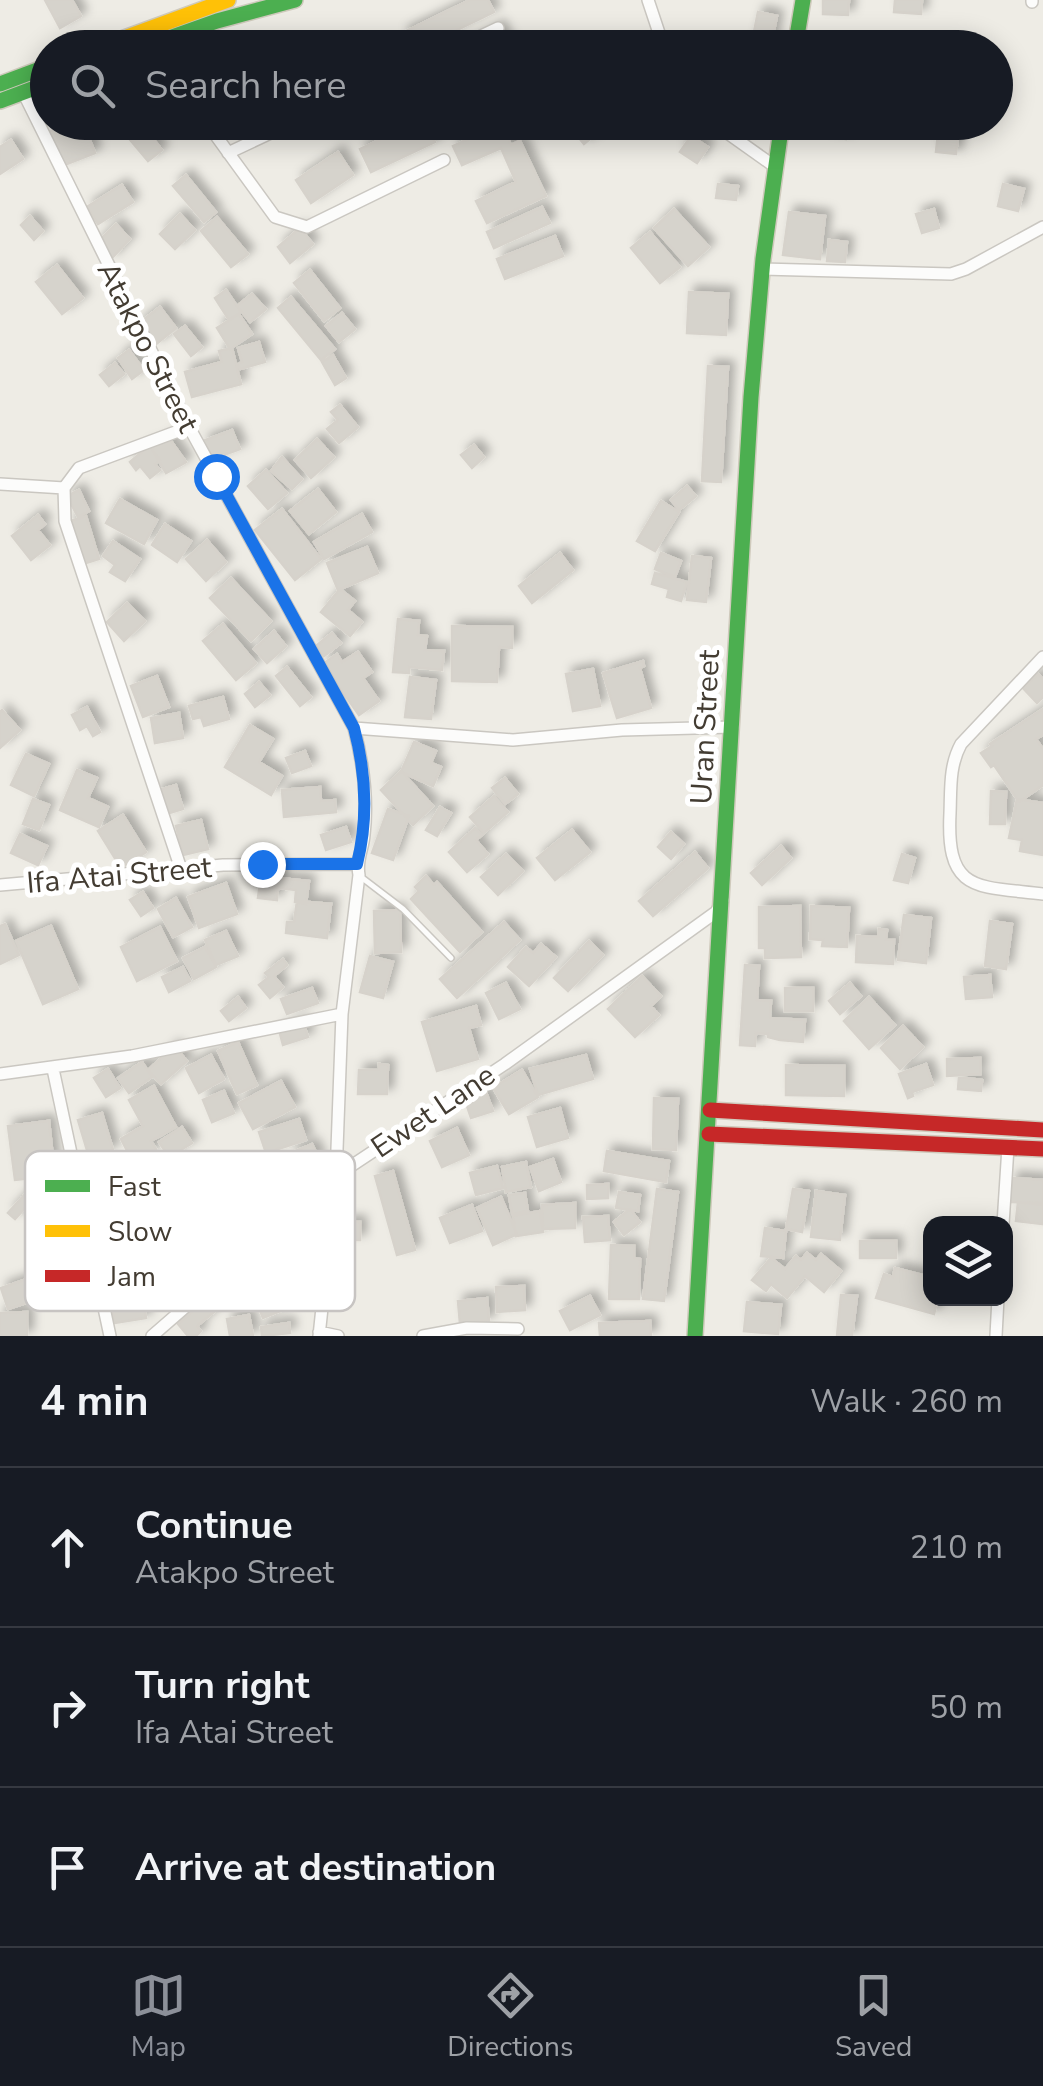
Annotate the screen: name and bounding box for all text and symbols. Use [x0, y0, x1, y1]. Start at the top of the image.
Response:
search box [30, 30, 1013, 140]
icon: search [65, 58, 120, 113]
text: Search here [145, 60, 346, 111]
street label: Atakpo Street [87, 255, 208, 440]
route start [194, 454, 240, 500]
street label: Uran Street [681, 648, 730, 805]
route end [240, 842, 286, 888]
street label: Ifa Atai Street [25, 847, 214, 904]
street label: Ewet Lane [363, 1055, 503, 1168]
legend [25, 1151, 355, 1311]
text: Fast [108, 1168, 161, 1206]
text: Slow [108, 1213, 172, 1251]
map controls [923, 1216, 1013, 1306]
button: layers [923, 1216, 1013, 1306]
text: Jam [107, 1258, 156, 1296]
text: 4 min [40, 1373, 149, 1430]
text: Walk · 260 m [810, 1380, 1003, 1423]
text: Continue [135, 1500, 293, 1551]
icon: ahead [40, 1520, 95, 1575]
text: 210 m [910, 1526, 1003, 1569]
text: Atakpo Street [135, 1551, 334, 1594]
text: Turn right [135, 1660, 310, 1711]
icon: right [40, 1680, 95, 1735]
text: 50 m [929, 1686, 1003, 1729]
text: Ifa Atai Street [135, 1711, 333, 1754]
icon: arrive [40, 1840, 95, 1895]
text: Arrive at destination [135, 1842, 496, 1893]
tab: Map [131, 1968, 186, 2066]
tab: Directions [447, 1968, 573, 2066]
tab: Saved [835, 1968, 912, 2066]

